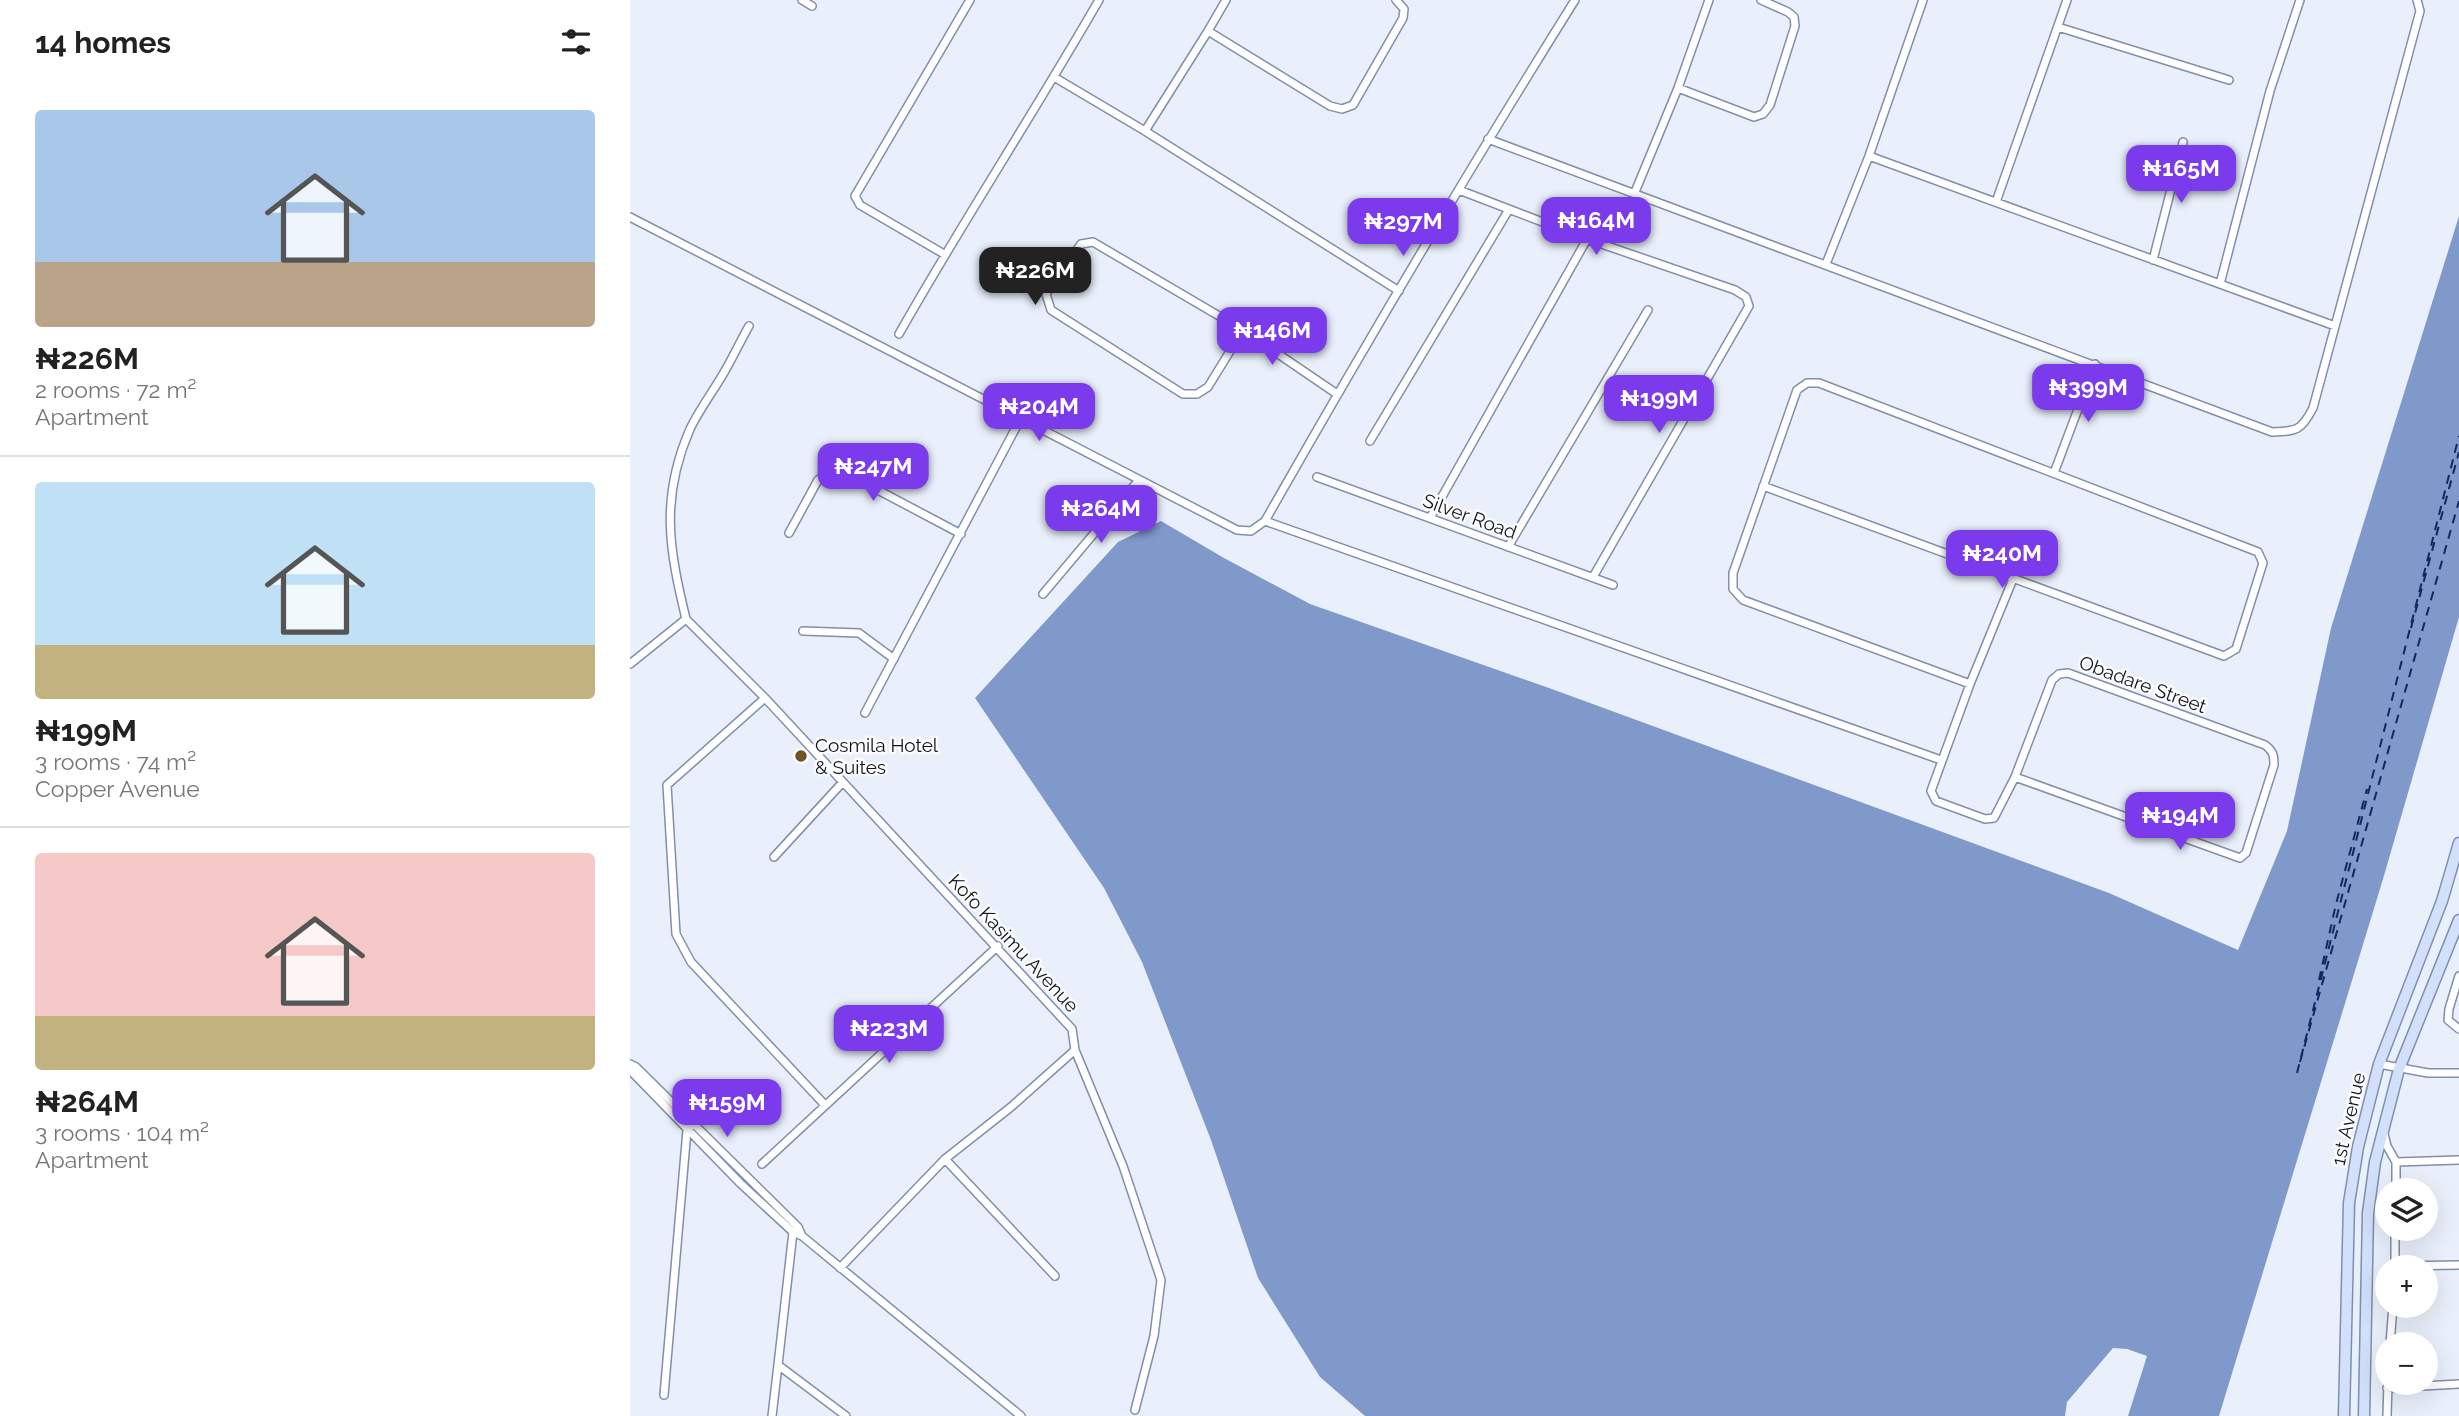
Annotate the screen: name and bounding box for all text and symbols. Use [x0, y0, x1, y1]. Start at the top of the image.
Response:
icon: filters [557, 23, 595, 61]
text: 14 homes [35, 25, 171, 60]
pin: ₦165M [2132, 146, 2230, 205]
text: ₦165M [2142, 154, 2220, 181]
icon: home [252, 155, 378, 281]
pin: ₦297M [1354, 198, 1452, 258]
pin: ₦164M [1547, 198, 1645, 257]
text: ₦164M [1557, 206, 1635, 233]
text: ₦297M [1363, 207, 1443, 234]
pin: ₦226M [986, 247, 1084, 307]
text: ₦226M [995, 256, 1075, 283]
pin: ₦146M [1223, 308, 1321, 367]
text: ₦146M [1233, 316, 1311, 343]
text: ₦226M [35, 341, 139, 376]
pin: ₦399M [2039, 364, 2137, 424]
text: ₦399M [2048, 373, 2128, 400]
text: 2 rooms · 72 m² [35, 376, 196, 403]
pin: ₦199M [1610, 376, 1708, 435]
pin: ₦204M [990, 384, 1088, 443]
text: ₦199M [1620, 384, 1698, 411]
text: ₦204M [999, 392, 1079, 419]
text: Apartment [35, 403, 149, 430]
pin: ₦247M [824, 444, 922, 503]
text: ₦247M [834, 452, 912, 479]
pin: ₦264M [1052, 486, 1150, 545]
street label: Silver Road [1420, 489, 1520, 543]
text: ₦264M [1061, 494, 1141, 521]
icon: home [252, 527, 378, 653]
pin: ₦240M [1953, 530, 2051, 590]
text: ₦240M [1962, 539, 2042, 566]
street label: Obadare Street [2076, 651, 2210, 717]
text: ₦199M [35, 713, 137, 748]
place label: Cosmila Hotel & Suites [815, 734, 939, 778]
text: 3 rooms · 74 m² [35, 748, 196, 775]
marker: Cosmila Hotel & Suites [793, 748, 809, 764]
text: Copper Avenue [35, 775, 200, 802]
pin: ₦194M [2131, 792, 2229, 852]
text: ₦194M [2141, 801, 2219, 828]
street label: Kofo Kasimu Avenue [944, 870, 1084, 1016]
icon: home [252, 898, 378, 1024]
pin: ₦223M [840, 1006, 938, 1065]
text: ₦223M [850, 1014, 928, 1041]
street label: 1st Avenue [2327, 1070, 2369, 1168]
pin: ₦159M [678, 1080, 776, 1139]
text: ₦264M [35, 1084, 139, 1119]
text: ₦159M [688, 1088, 766, 1115]
text: 3 rooms · 104 m² [35, 1119, 209, 1146]
text: Apartment [35, 1146, 149, 1173]
map controls [2375, 1178, 2438, 1395]
button: layers [2375, 1178, 2438, 1241]
button: + [2375, 1255, 2438, 1318]
button: − [2375, 1332, 2438, 1395]

